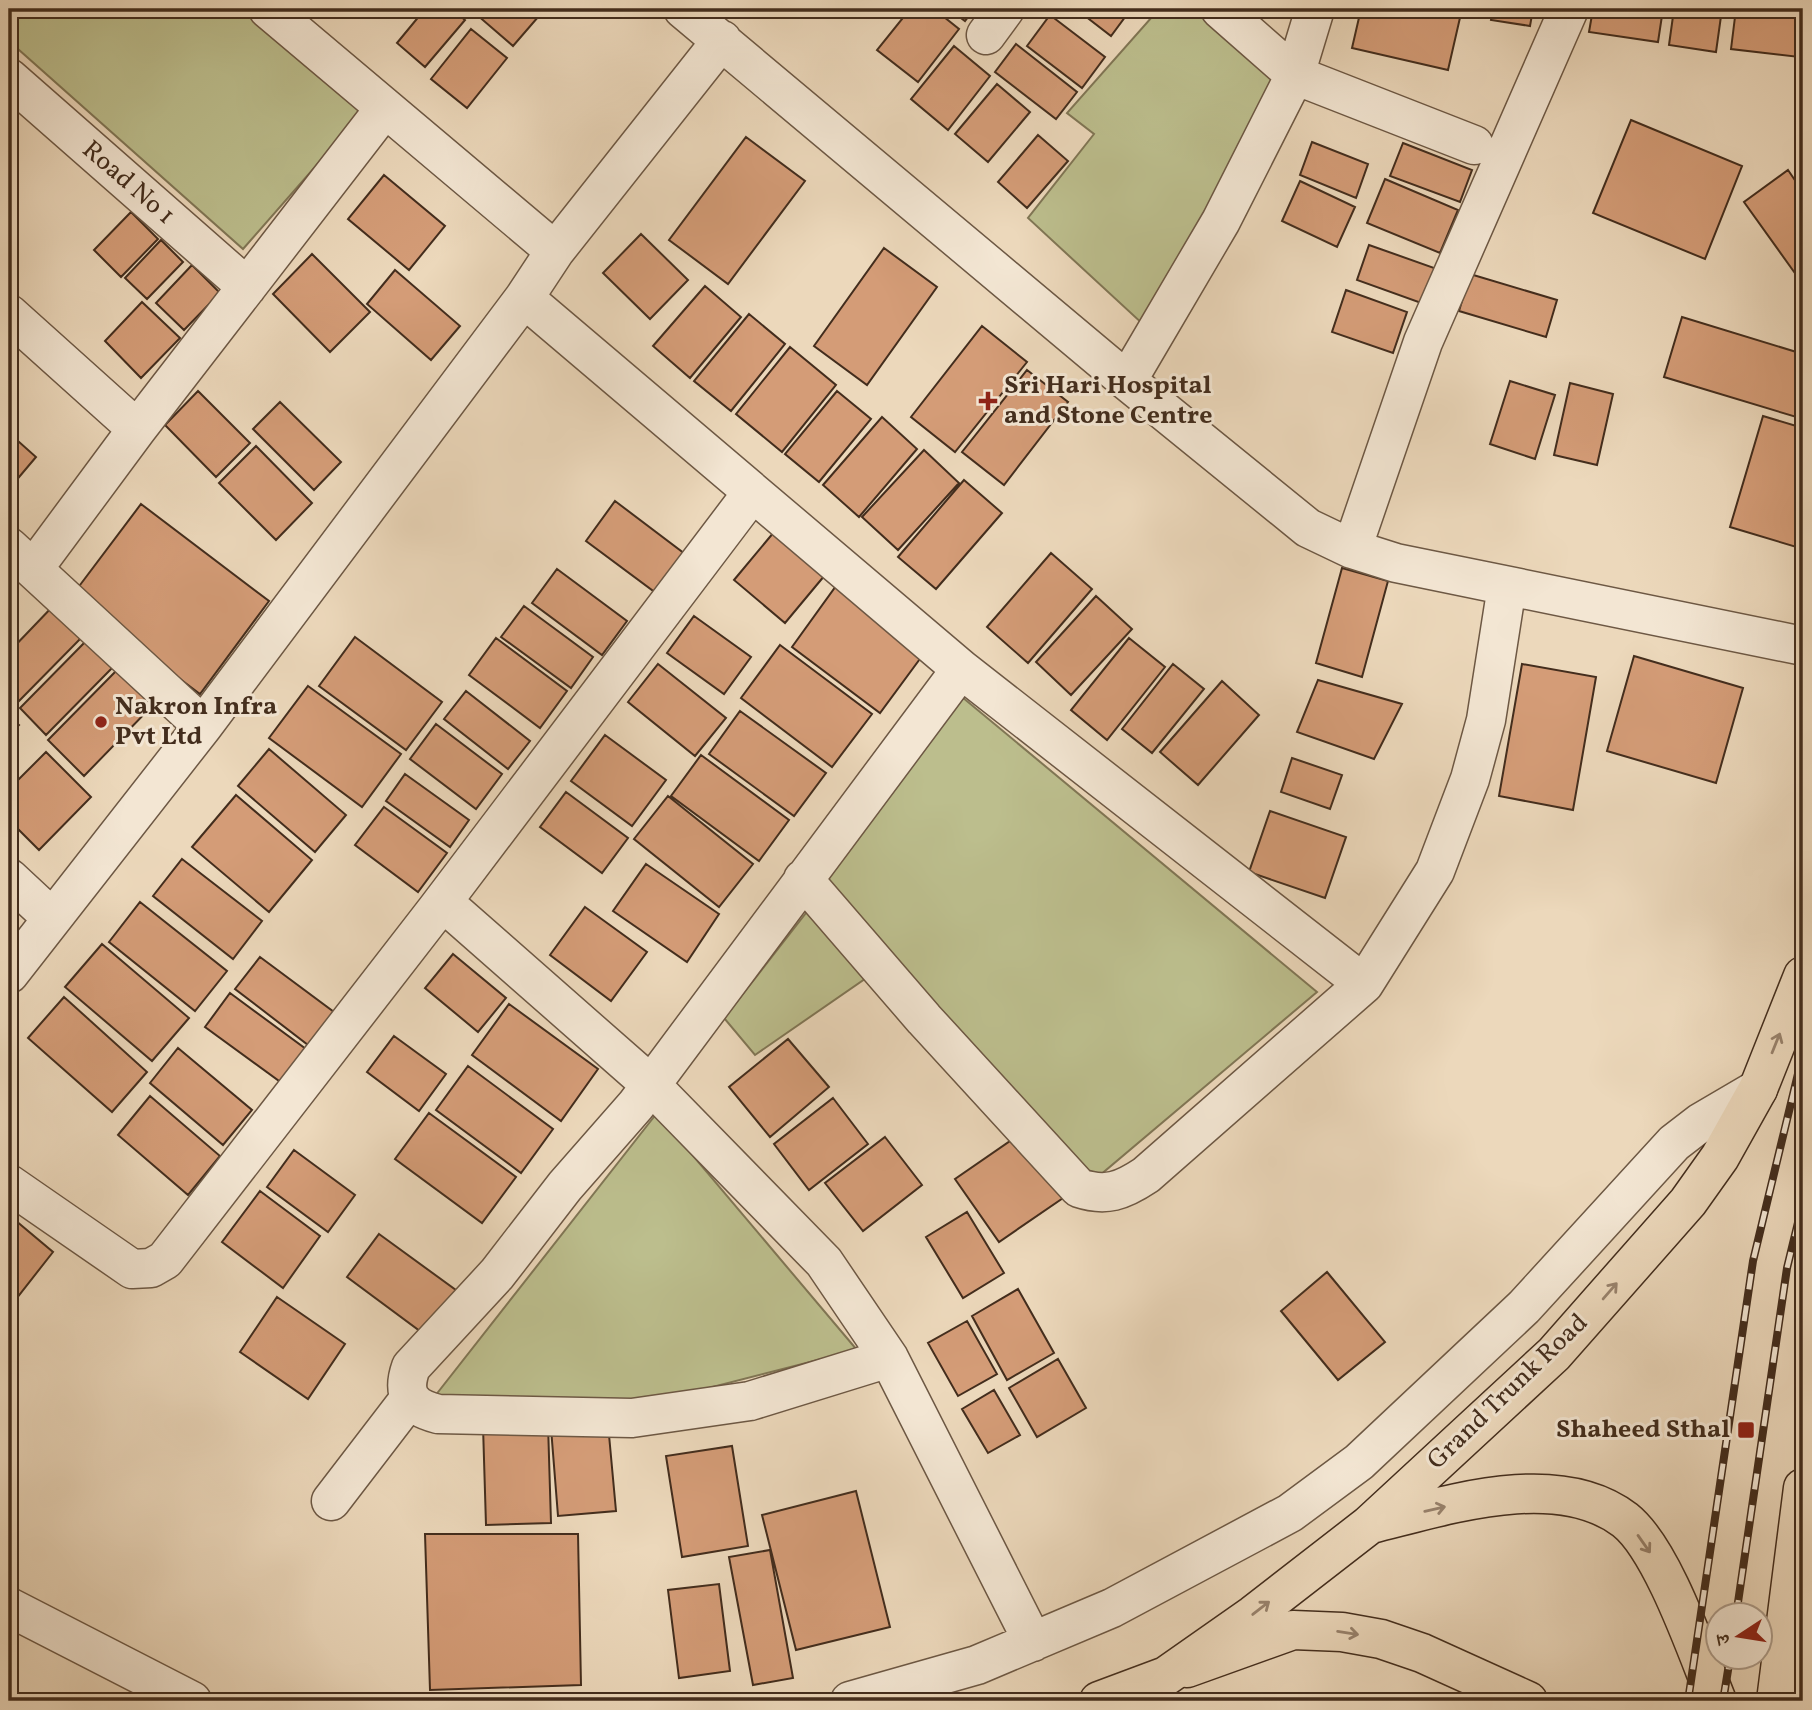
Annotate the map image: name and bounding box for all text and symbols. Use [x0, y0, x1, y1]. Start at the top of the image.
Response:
street label: Road No 1 [74, 133, 182, 233]
place label: Sri Hari Hospital and Stone Centre [1004, 368, 1212, 434]
marker: Sri Hari Hospital and Stone Centre [978, 391, 998, 411]
place label: Nakron Infra Pvt Ltd [115, 689, 277, 755]
marker: Nakron Infra Pvt Ltd [93, 714, 109, 730]
one-way arrow [1771, 1032, 1784, 1054]
one-way arrow [1602, 1282, 1618, 1300]
street label: Grand Trunk Road [1420, 1306, 1596, 1478]
place label: Shaheed Sthal [1556, 1412, 1730, 1448]
marker: Shaheed Sthal [1736, 1420, 1756, 1440]
one-way arrow [1423, 1502, 1446, 1515]
one-way arrow [1637, 1534, 1651, 1553]
one-way arrow [1252, 1601, 1271, 1616]
north arrow [1703, 1602, 1773, 1672]
one-way arrow [1336, 1627, 1359, 1640]
text: उ [1710, 1630, 1738, 1649]

